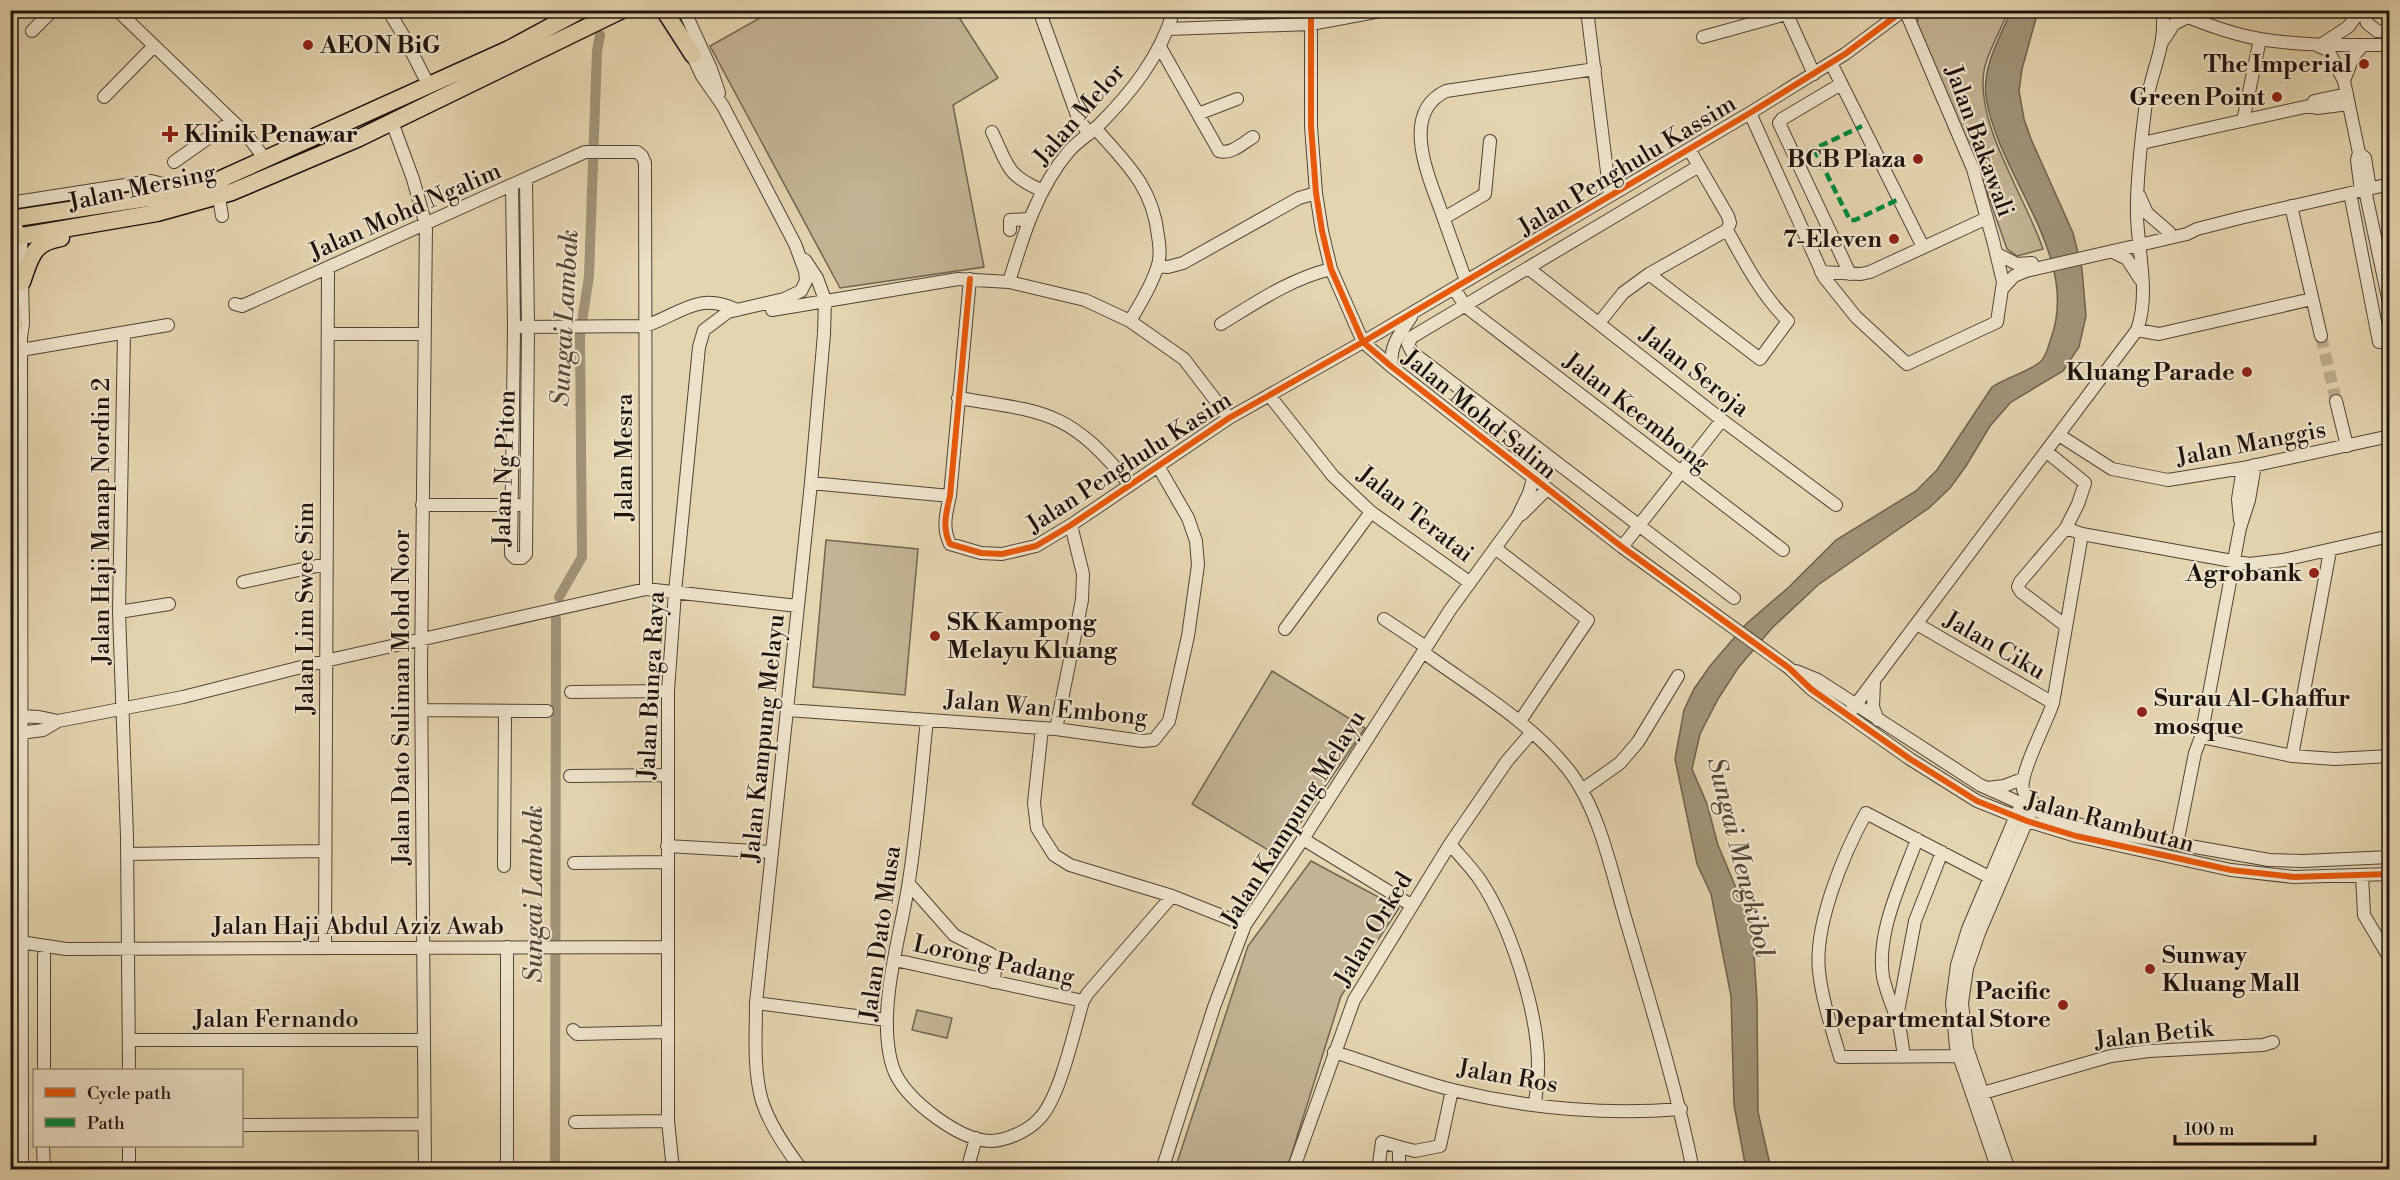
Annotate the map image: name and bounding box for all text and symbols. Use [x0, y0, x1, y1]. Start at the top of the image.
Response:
place label: AEON BiG [319, 31, 441, 61]
marker: AEON BiG [301, 38, 315, 52]
place label: The Imperial [2203, 50, 2352, 80]
marker: The Imperial [2357, 57, 2371, 71]
street label: Jalan Melor [1027, 58, 1132, 172]
street label: Jalan Bakawali [1937, 61, 2020, 221]
place label: Green Point [2129, 83, 2265, 113]
street label: Jalan Penghulu Kassim [1512, 89, 1742, 243]
marker: Green Point [2270, 90, 2284, 104]
place label: Klinik Penawar [184, 120, 358, 150]
marker: Klinik Penawar [161, 125, 179, 143]
place label: BCB Plaza [1787, 145, 1907, 175]
marker: BCB Plaza [1911, 152, 1925, 166]
street label: Jalan Mohd Ngalim [304, 156, 506, 268]
street label: Jalan Mersing [65, 158, 219, 218]
place label: 7-Eleven [1783, 225, 1882, 255]
water label: Sungai Lambak [544, 229, 586, 408]
marker: 7-Eleven [1887, 232, 1901, 246]
street label: Jalan Seroja [1633, 319, 1756, 424]
street label: Jalan Mohd Salim [1395, 343, 1563, 486]
street label: Jalan Keembong [1556, 346, 1716, 480]
place label: Kluang Parade [2066, 358, 2235, 388]
marker: Kluang Parade [2240, 365, 2254, 379]
street label: Jalan Haji Manap Nordin 2 [87, 377, 117, 666]
street label: Jalan Penghulu Kasim [1021, 385, 1238, 541]
street label: Jalan Ng Piton [487, 390, 523, 548]
street label: Jalan Mesra [610, 393, 640, 522]
street label: Jalan Manggis [2173, 415, 2329, 473]
street label: Jalan Teratai [1351, 460, 1479, 569]
street label: Jalan Lim Swee Sim [291, 502, 321, 715]
street label: Jalan Dato Suliman Mohd Noor [387, 529, 417, 866]
place label: Agrobank [2185, 559, 2303, 589]
marker: Agrobank [2307, 566, 2321, 580]
street label: Jalan Bunga Raya [632, 590, 672, 781]
street label: Jalan Ciku [1938, 604, 2051, 687]
place label: SK Kampong Melayu Kluang [947, 608, 1118, 666]
street label: Jalan Kampung Melayu [736, 612, 792, 865]
marker: SK Kampong Melayu Kluang [928, 629, 942, 643]
place label: Surau Al-Ghaffur mosque [2154, 684, 2350, 742]
street label: Jalan Wan Embong [942, 685, 1149, 733]
street label: Jalan Kampung Melayu [1215, 705, 1373, 933]
marker: Surau Al-Ghaffur mosque [2135, 705, 2149, 719]
water label: Sungai Mengkibol [1700, 754, 1781, 961]
street label: Jalan Rambutan [2021, 786, 2198, 860]
water label: Sungai Lambak [518, 805, 550, 983]
street label: Jalan Dato Musa [854, 843, 908, 1023]
street label: Jalan Orked [1328, 867, 1420, 993]
street label: Jalan Haji Abdul Aziz Awab [211, 912, 504, 942]
street label: Lorong Padang [910, 929, 1078, 993]
place label: Sunway Kluang Mall [2162, 941, 2300, 999]
marker: Sunway Kluang Mall [2143, 962, 2157, 976]
place label: Pacific Departmental Store [1825, 977, 2051, 1035]
marker: Pacific Departmental Store [2056, 998, 2070, 1012]
street label: Jalan Fernando [192, 1005, 359, 1035]
street label: Jalan Betik [2092, 1014, 2216, 1056]
street label: Jalan Ros [1454, 1053, 1560, 1101]
legend [33, 1069, 243, 1147]
text: Cycle path [87, 1082, 171, 1105]
scale bar [2175, 1108, 2314, 1146]
text: Path [87, 1112, 125, 1135]
text: 100 m [2184, 1118, 2235, 1141]

